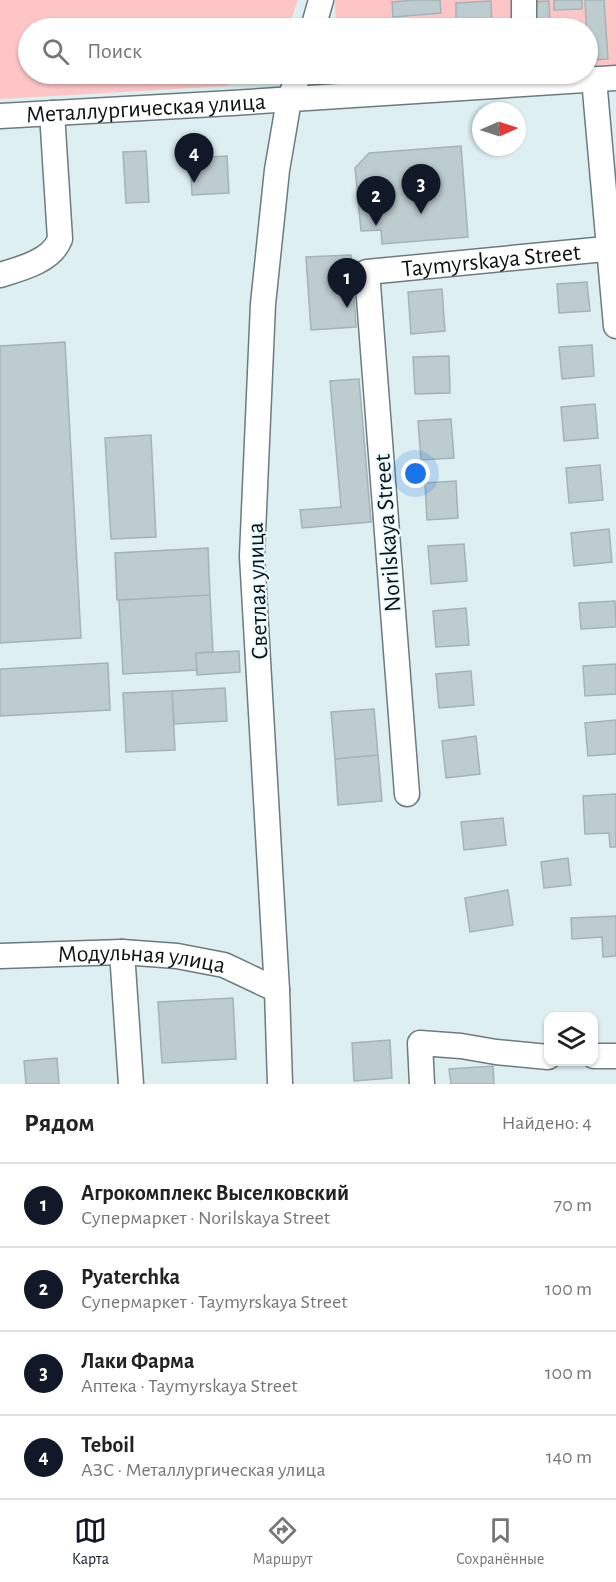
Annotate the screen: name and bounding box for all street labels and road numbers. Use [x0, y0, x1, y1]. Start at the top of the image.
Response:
street label: Металлургическая улица [25, 90, 267, 128]
street label: Taymyrskaya Street [400, 240, 582, 282]
street label: Norilskaya Street [370, 453, 405, 613]
street label: Светлая улица [244, 522, 272, 660]
street label: Модульная улица [57, 941, 228, 978]

